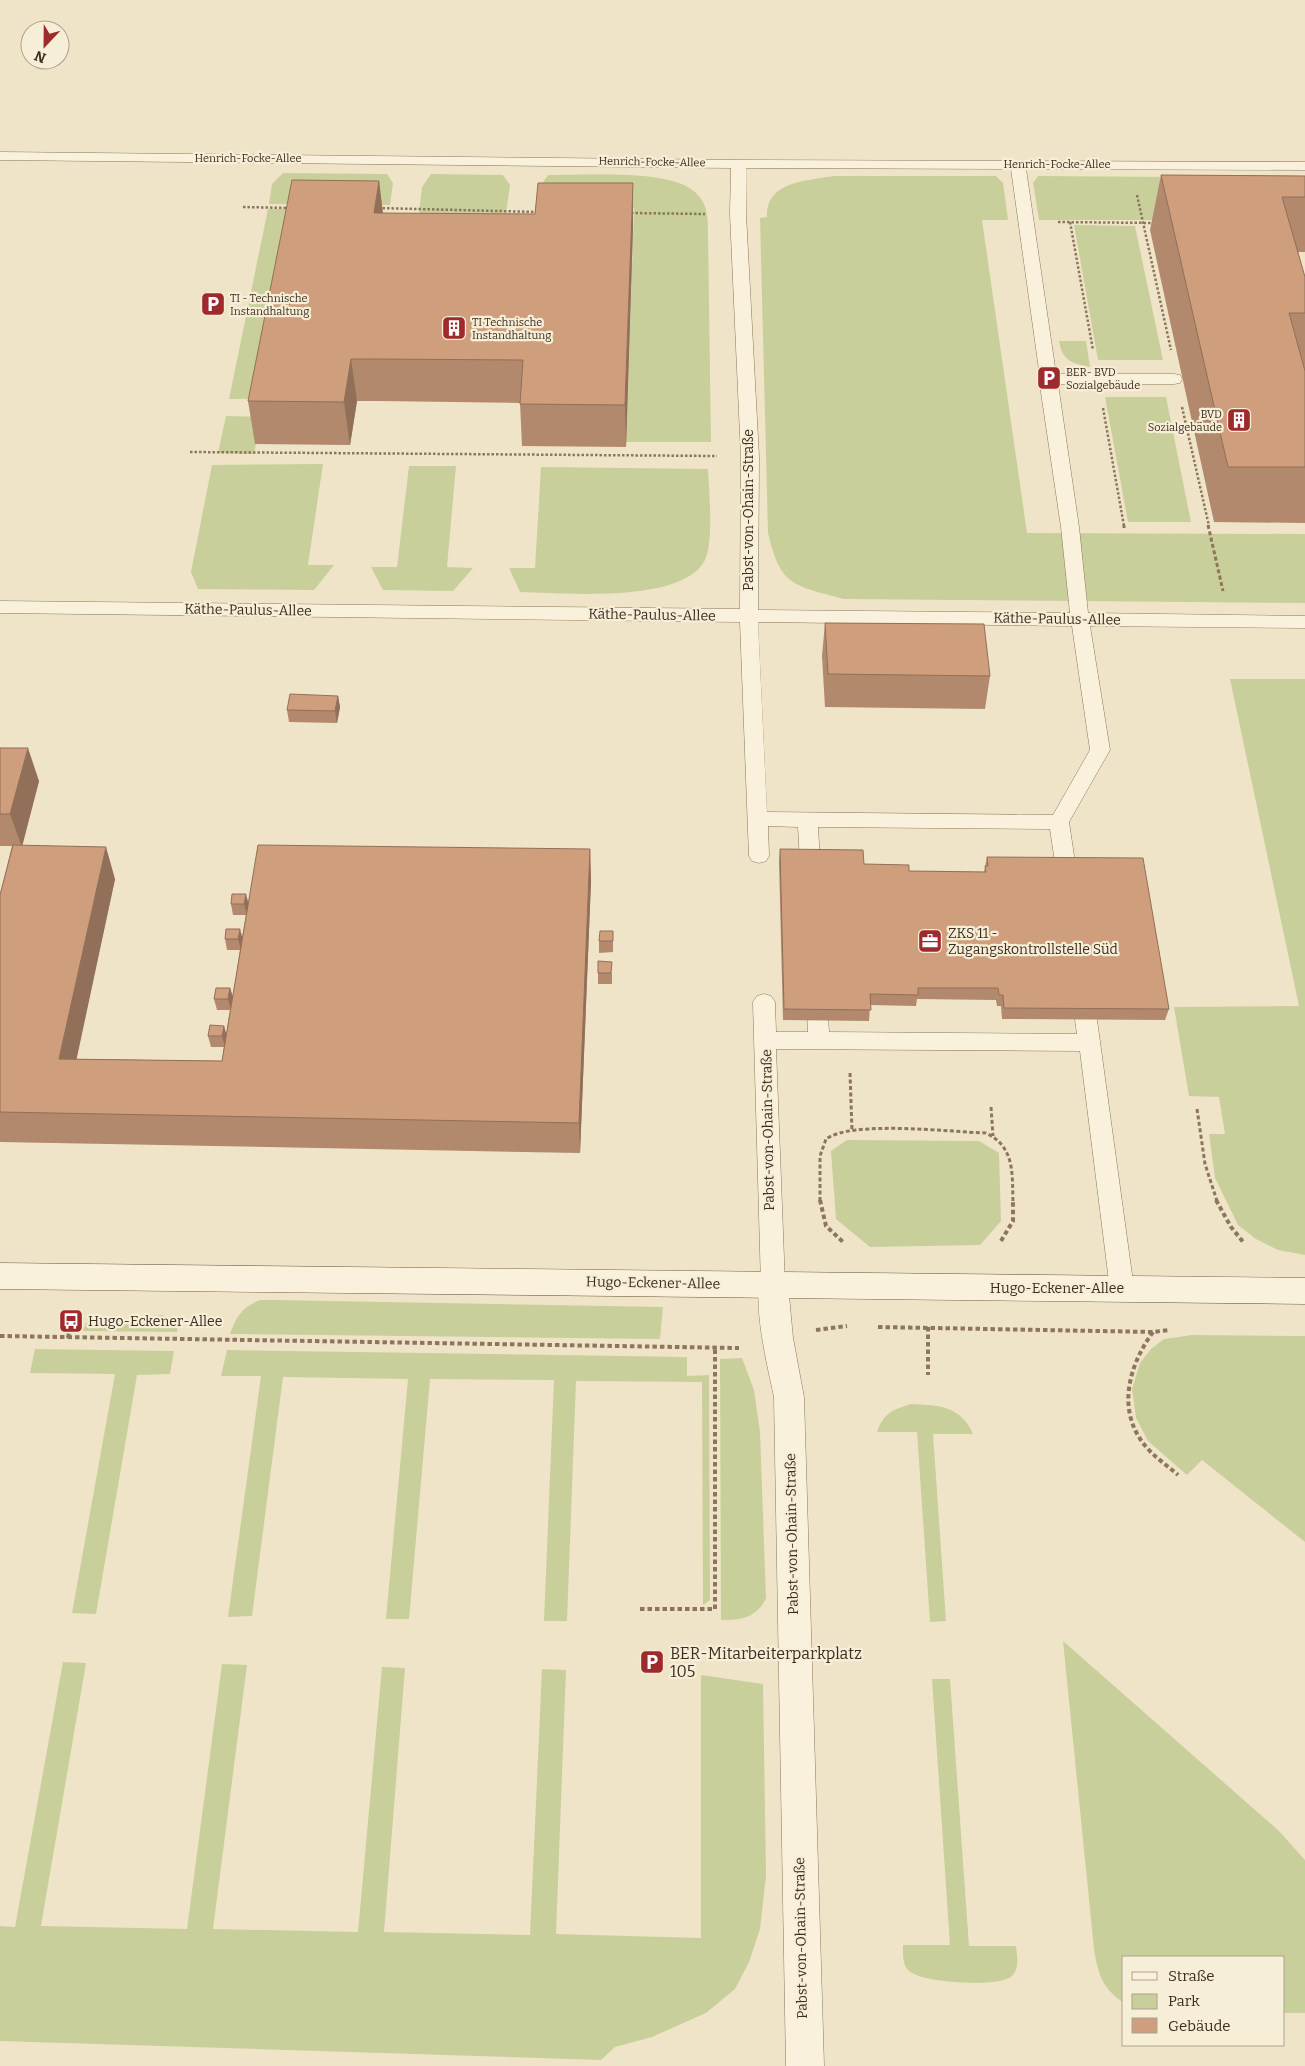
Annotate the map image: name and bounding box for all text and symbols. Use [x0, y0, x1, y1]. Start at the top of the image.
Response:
north arrow [20, 20, 70, 70]
text: N [32, 47, 49, 66]
street label: Henrich-Focke-Allee [195, 152, 301, 165]
street label: Henrich-Focke-Allee [598, 155, 706, 169]
street label: Henrich-Focke-Allee [1004, 158, 1110, 171]
parking icon: TI - Technische Instandhaltung [200, 291, 226, 317]
place label: TI - Technische Instandhaltung [230, 292, 309, 318]
building icon: TI Technische Instandhaltung [441, 315, 467, 341]
place label: TI Technische Instandhaltung [472, 316, 551, 342]
parking icon: BER- BVD Sozialgebäude [1036, 365, 1062, 391]
place label: BER- BVD Sozialgebäude [1066, 366, 1140, 392]
building icon: BVD Sozialgebäude [1226, 407, 1252, 433]
place label: BVD Sozialgebäude [1148, 408, 1222, 434]
street label: Pabst-von-Ohain-Straße [740, 429, 757, 591]
street label: Käthe-Paulus-Allee [184, 600, 312, 620]
street label: Käthe-Paulus-Allee [588, 605, 716, 625]
street label: Käthe-Paulus-Allee [993, 609, 1121, 629]
place label: ZKS 11 - Zugangskontrollstelle Süd [948, 925, 1118, 958]
office icon: ZKS 11 - Zugangskontrollstelle Süd [917, 928, 943, 954]
street label: Pabst-von-Ohain-Straße [758, 1049, 778, 1211]
street label: Hugo-Eckener-Allee [586, 1273, 720, 1293]
street label: Hugo-Eckener-Allee [990, 1280, 1124, 1297]
bus stop icon: Hugo-Eckener-Allee [58, 1308, 84, 1334]
place label: Hugo-Eckener-Allee [88, 1313, 222, 1330]
street label: Pabst-von-Ohain-Straße [782, 1453, 802, 1615]
place label: BER-Mitarbeiterparkplatz 105 [670, 1644, 862, 1681]
parking icon: BER-Mitarbeiterparkplatz 105 [639, 1649, 665, 1675]
street label: Pabst-von-Ohain-Straße [791, 1857, 811, 2019]
legend [1122, 1956, 1285, 2046]
text: Straße [1168, 1967, 1214, 1985]
text: Park [1168, 1992, 1200, 2010]
text: Gebäude [1168, 2017, 1231, 2035]

